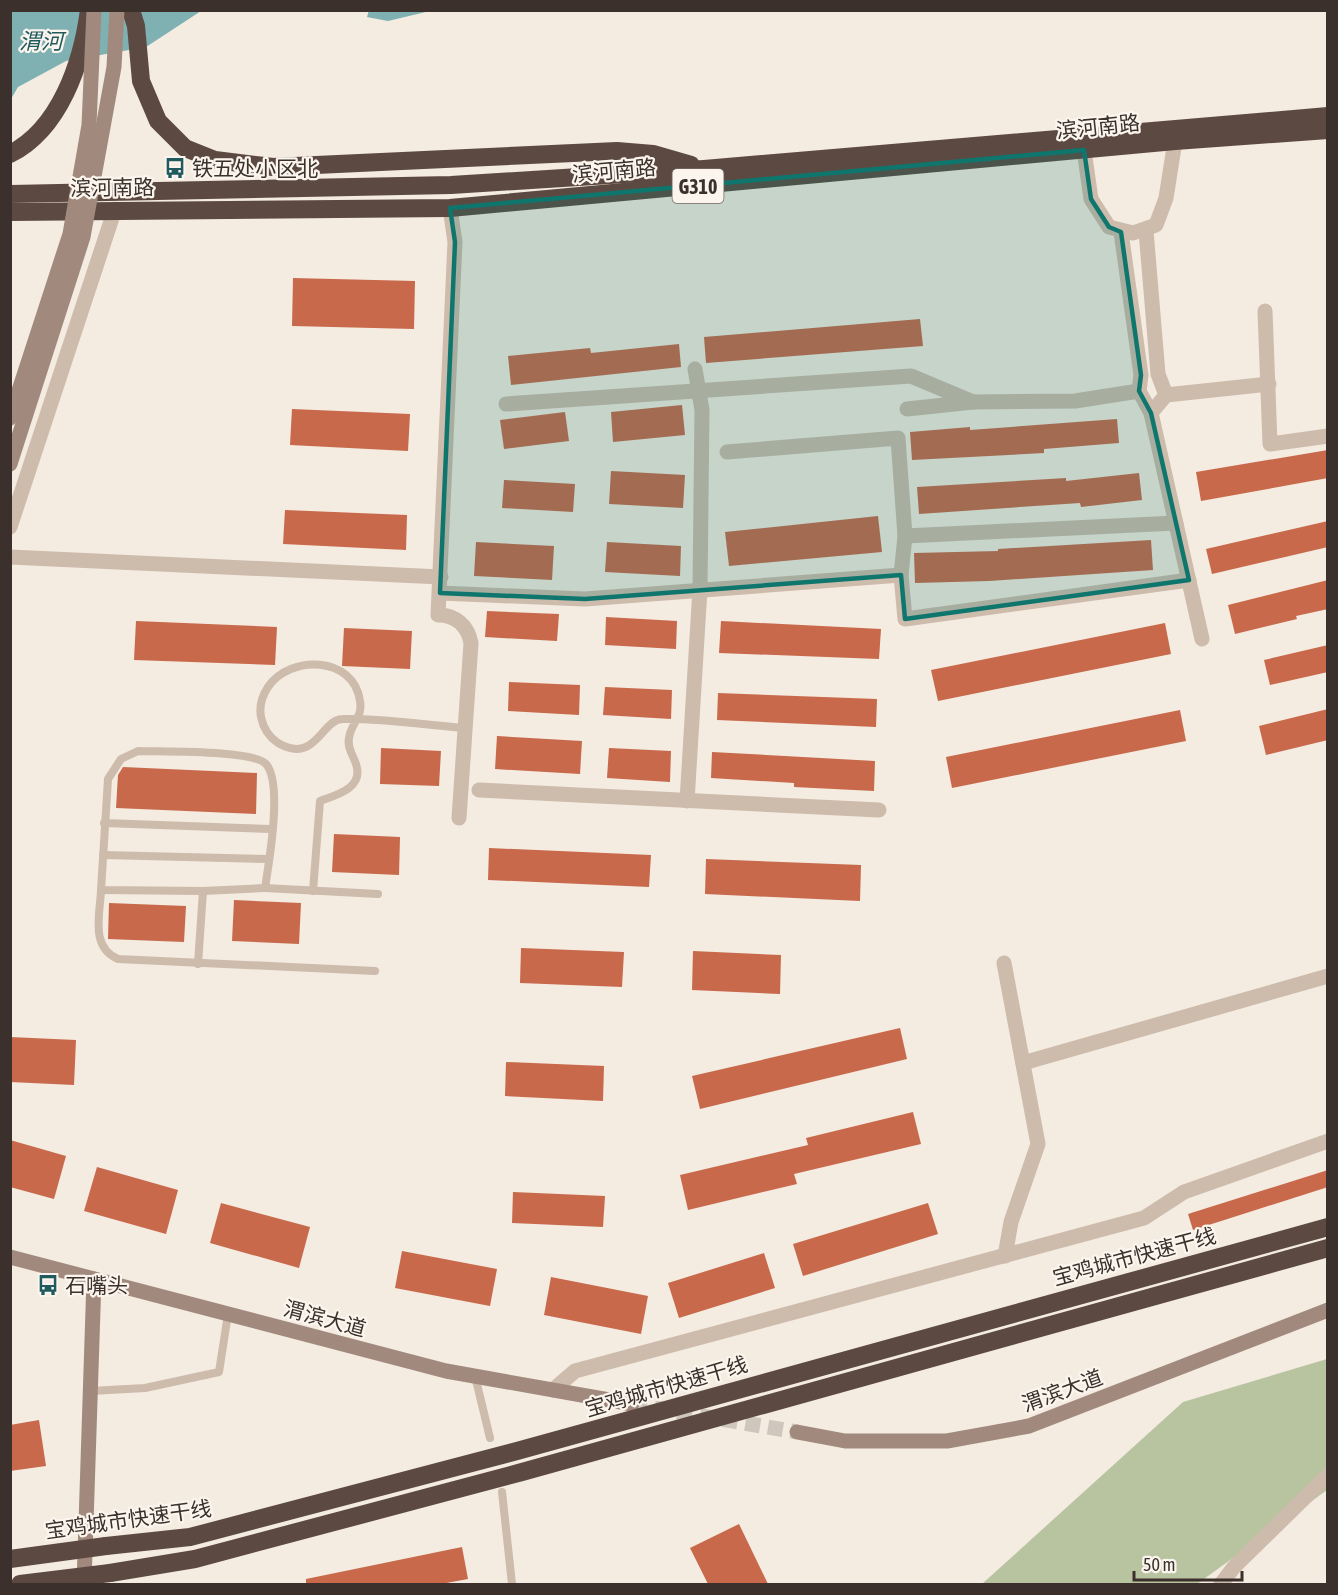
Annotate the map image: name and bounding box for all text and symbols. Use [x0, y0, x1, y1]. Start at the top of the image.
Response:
water label: 渭河 [19, 28, 67, 54]
street label: 滨河南路 [1055, 110, 1141, 142]
street label: 滨河南路 [571, 154, 657, 186]
bus stop icon: 铁五处小区北 [163, 156, 187, 180]
place label: 铁五处小区北 [192, 156, 318, 180]
road number: G310 [672, 169, 724, 203]
street label: 滨河南路 [70, 174, 154, 200]
street label: 宝鸡城市快速干线 [1050, 1223, 1218, 1289]
bus stop icon: 石嘴头 [36, 1273, 60, 1297]
place label: 石嘴头 [65, 1273, 128, 1297]
street label: 渭滨大道 [281, 1296, 369, 1340]
street label: 宝鸡城市快速干线 [582, 1351, 750, 1421]
street label: 渭滨大道 [1018, 1364, 1106, 1416]
street label: 宝鸡城市快速干线 [43, 1495, 213, 1543]
scale bar [1134, 1544, 1242, 1582]
text: 50 m [1143, 1554, 1175, 1575]

